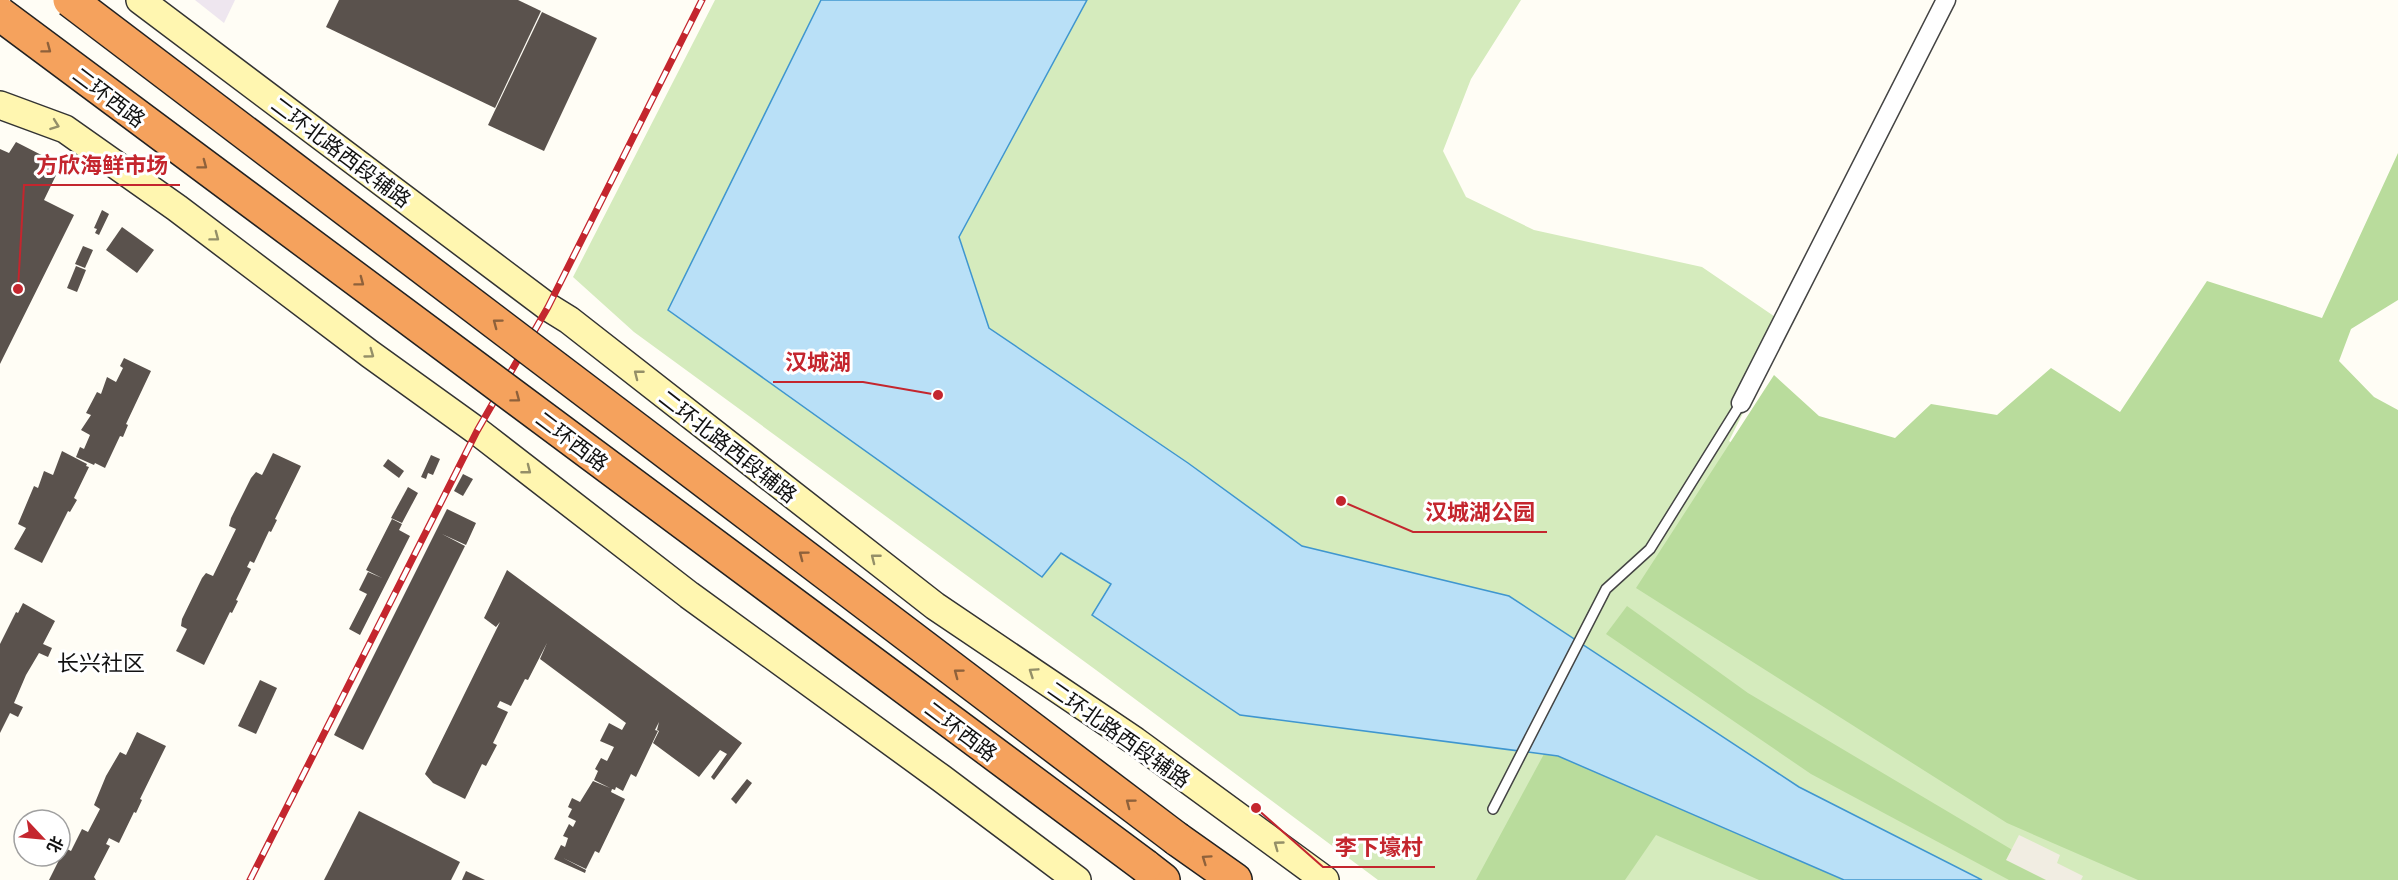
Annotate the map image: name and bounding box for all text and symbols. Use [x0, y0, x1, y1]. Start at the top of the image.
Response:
one-way arrow [40, 42, 51, 53]
street label: 二环西路 [67, 59, 153, 133]
street label: 二环北路西段辅路 [266, 88, 418, 214]
one-way arrow [49, 118, 60, 131]
callout: 方欣海鲜市场 [24, 145, 180, 185]
text: 方欣海鲜市场 [36, 147, 168, 179]
one-way arrow [197, 158, 208, 169]
one-way arrow [208, 229, 219, 240]
one-way arrow [353, 275, 364, 286]
one-way arrow [492, 320, 503, 331]
callout: 汉城湖 [773, 342, 863, 382]
text: 汉城湖 [785, 344, 851, 376]
one-way arrow [364, 347, 375, 358]
one-way arrow [634, 370, 645, 381]
street label: 二环北路西段辅路 [654, 381, 804, 509]
one-way arrow [510, 391, 521, 402]
street label: 二环西路 [530, 403, 616, 477]
one-way arrow [520, 462, 531, 473]
callout: 汉城湖公园 [1413, 492, 1547, 532]
text: 汉城湖公园 [1425, 494, 1535, 526]
one-way arrow [798, 551, 809, 562]
one-way arrow [871, 555, 882, 566]
district label: 长兴社区 [57, 645, 145, 677]
one-way arrow [1029, 668, 1040, 679]
one-way arrow [954, 669, 965, 680]
street label: 二环北路西段辅路 [1043, 673, 1197, 793]
street label: 二环西路 [919, 693, 1005, 767]
one-way arrow [1126, 800, 1137, 811]
north arrow [12, 808, 72, 868]
callout: 李下壕村 [1323, 827, 1435, 867]
text: 李下壕村 [1335, 829, 1423, 861]
text: 北 [42, 833, 71, 857]
one-way arrow [1273, 842, 1284, 853]
one-way arrow [1202, 855, 1213, 866]

